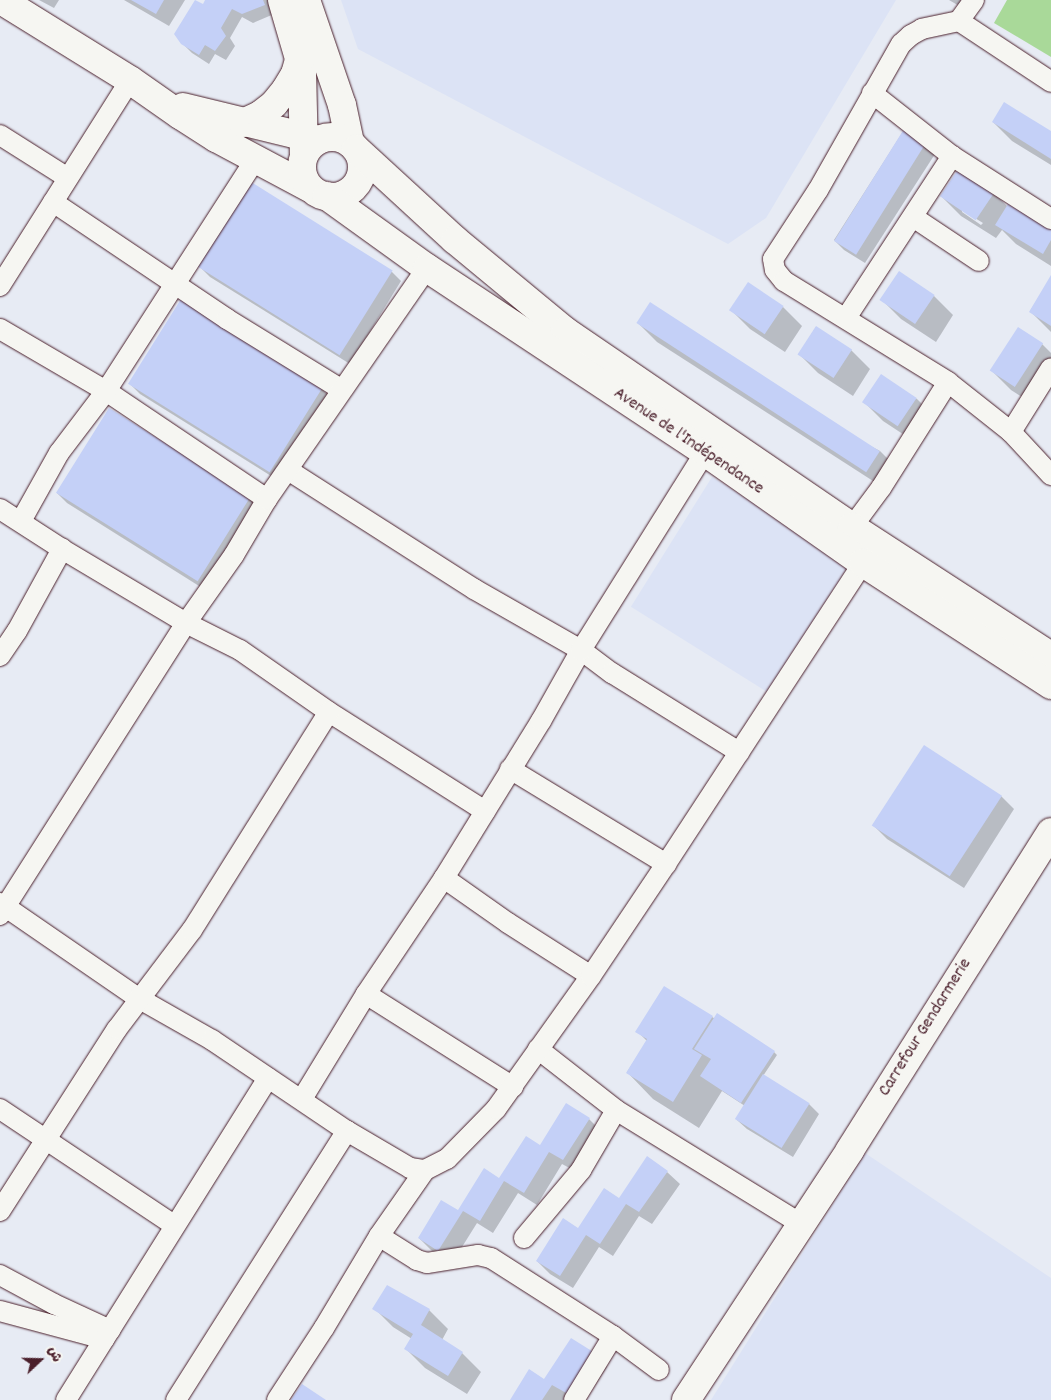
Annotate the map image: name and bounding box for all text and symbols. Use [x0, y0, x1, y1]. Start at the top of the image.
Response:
street label: Avenue de l'Indépendance [609, 384, 767, 500]
street label: Carrefour Gendarmerie [875, 955, 977, 1101]
north arrow [15, 1335, 65, 1385]
text: ش [42, 1344, 66, 1365]

